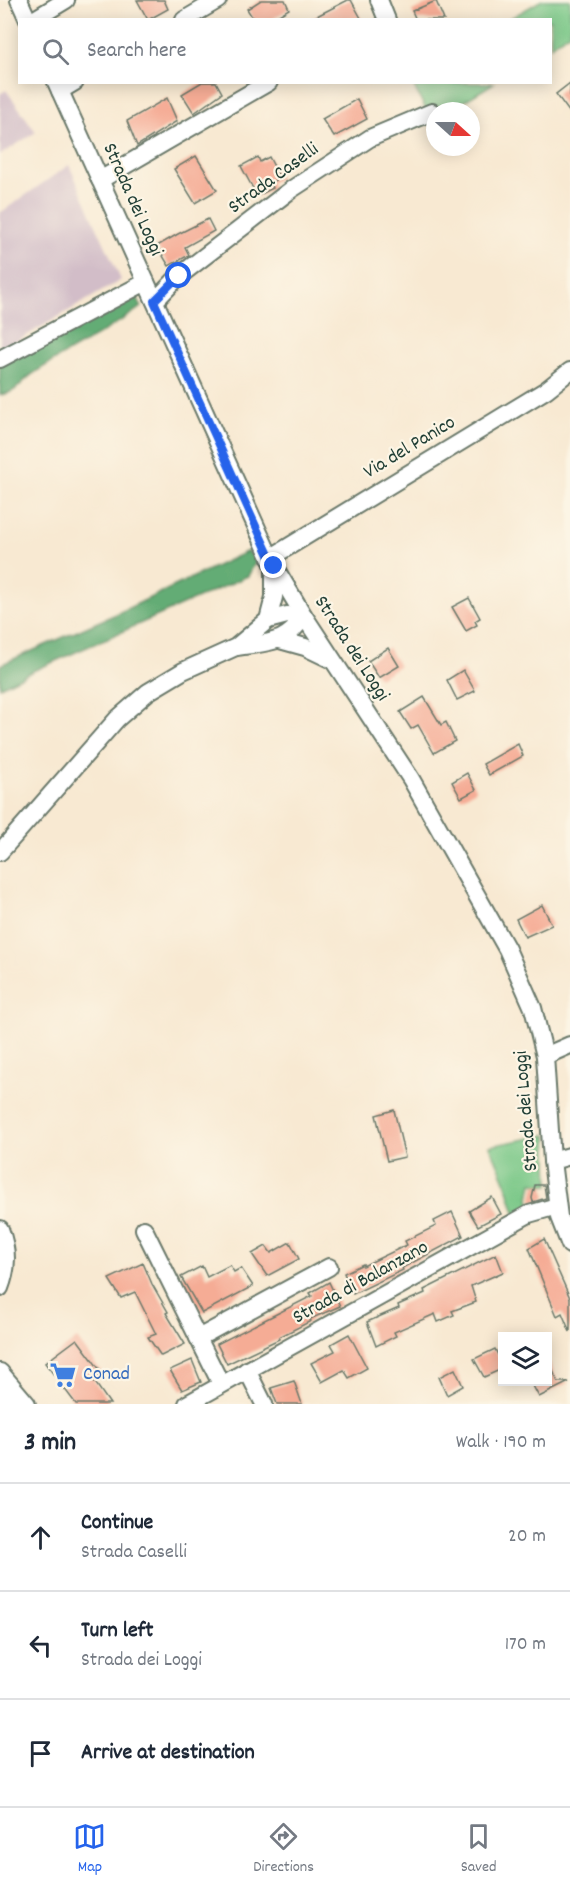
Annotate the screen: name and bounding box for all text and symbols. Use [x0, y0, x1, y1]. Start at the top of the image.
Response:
search box [18, 18, 552, 84]
icon: search [39, 35, 72, 68]
text: Search here [87, 36, 186, 67]
north arrow [426, 102, 480, 156]
street label: Strada Caselli [223, 136, 325, 221]
street label: Strada dei Loggi [95, 139, 170, 261]
route start [165, 262, 191, 288]
street label: Via del Panico [359, 409, 461, 487]
route end [260, 552, 286, 578]
street label: Strada dei Loggi [306, 591, 396, 708]
street label: Strada dei Loggi [508, 1049, 546, 1173]
street label: Strada di Balanzano [288, 1234, 434, 1332]
map controls [498, 1332, 552, 1386]
button: layers [498, 1332, 552, 1386]
supermarket icon: Conad [48, 1360, 78, 1390]
place label: Conad [83, 1361, 130, 1389]
text: 3 min [24, 1425, 76, 1462]
text: Walk · 190 m [456, 1429, 546, 1457]
text: Continue [81, 1508, 153, 1539]
icon: ahead [24, 1521, 57, 1554]
text: 20 m [508, 1523, 546, 1551]
text: Strada Caselli [81, 1539, 187, 1567]
text: Turn left [81, 1616, 153, 1647]
icon: left [24, 1629, 57, 1662]
text: 170 m [505, 1631, 546, 1659]
text: Strada dei Loggi [81, 1647, 202, 1675]
icon: arrive [24, 1737, 57, 1770]
text: Arrive at destination [81, 1738, 255, 1769]
tab: Map [73, 1820, 106, 1879]
tab: Directions [253, 1820, 314, 1879]
tab: Saved [461, 1820, 497, 1879]

